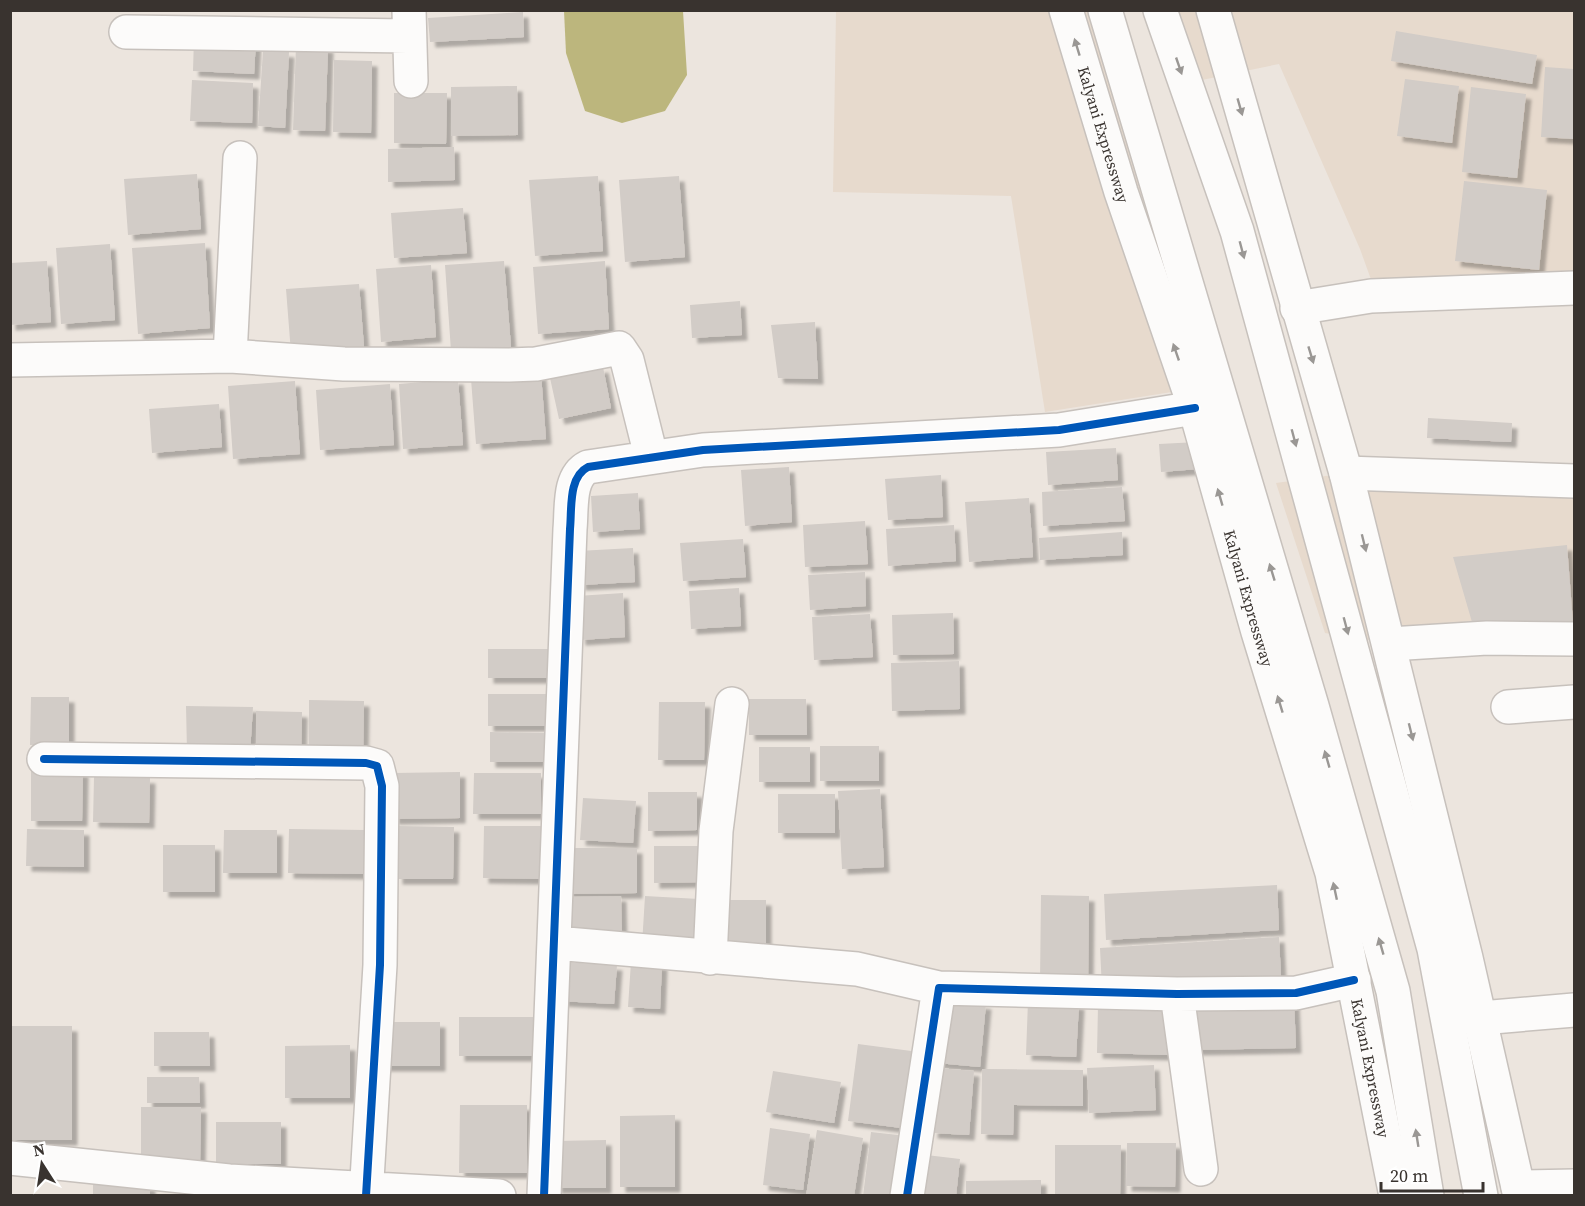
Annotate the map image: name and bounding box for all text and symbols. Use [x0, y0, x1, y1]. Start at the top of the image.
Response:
one-way arrow [1072, 38, 1081, 56]
one-way arrow [1175, 57, 1185, 75]
street label: Kalyani Expressway [1073, 64, 1135, 206]
one-way arrow [1236, 98, 1246, 116]
one-way arrow [1238, 241, 1248, 259]
one-way arrow [1171, 343, 1180, 361]
one-way arrow [1307, 346, 1317, 364]
one-way arrow [1290, 429, 1299, 447]
one-way arrow [1215, 488, 1224, 506]
street label: Kalyani Expressway [1219, 527, 1279, 670]
one-way arrow [1360, 534, 1370, 552]
one-way arrow [1267, 563, 1276, 581]
one-way arrow [1341, 617, 1351, 635]
one-way arrow [1275, 695, 1284, 713]
one-way arrow [1407, 723, 1417, 741]
one-way arrow [1322, 750, 1331, 768]
one-way arrow [1330, 881, 1339, 900]
one-way arrow [1375, 937, 1385, 956]
street label: Kalyani Expressway [1346, 996, 1395, 1140]
one-way arrow [1413, 1128, 1422, 1147]
north arrow [12, 1134, 72, 1194]
text: N [31, 1137, 47, 1161]
scale bar [1381, 1155, 1483, 1193]
text: 20 m [1390, 1163, 1428, 1188]

